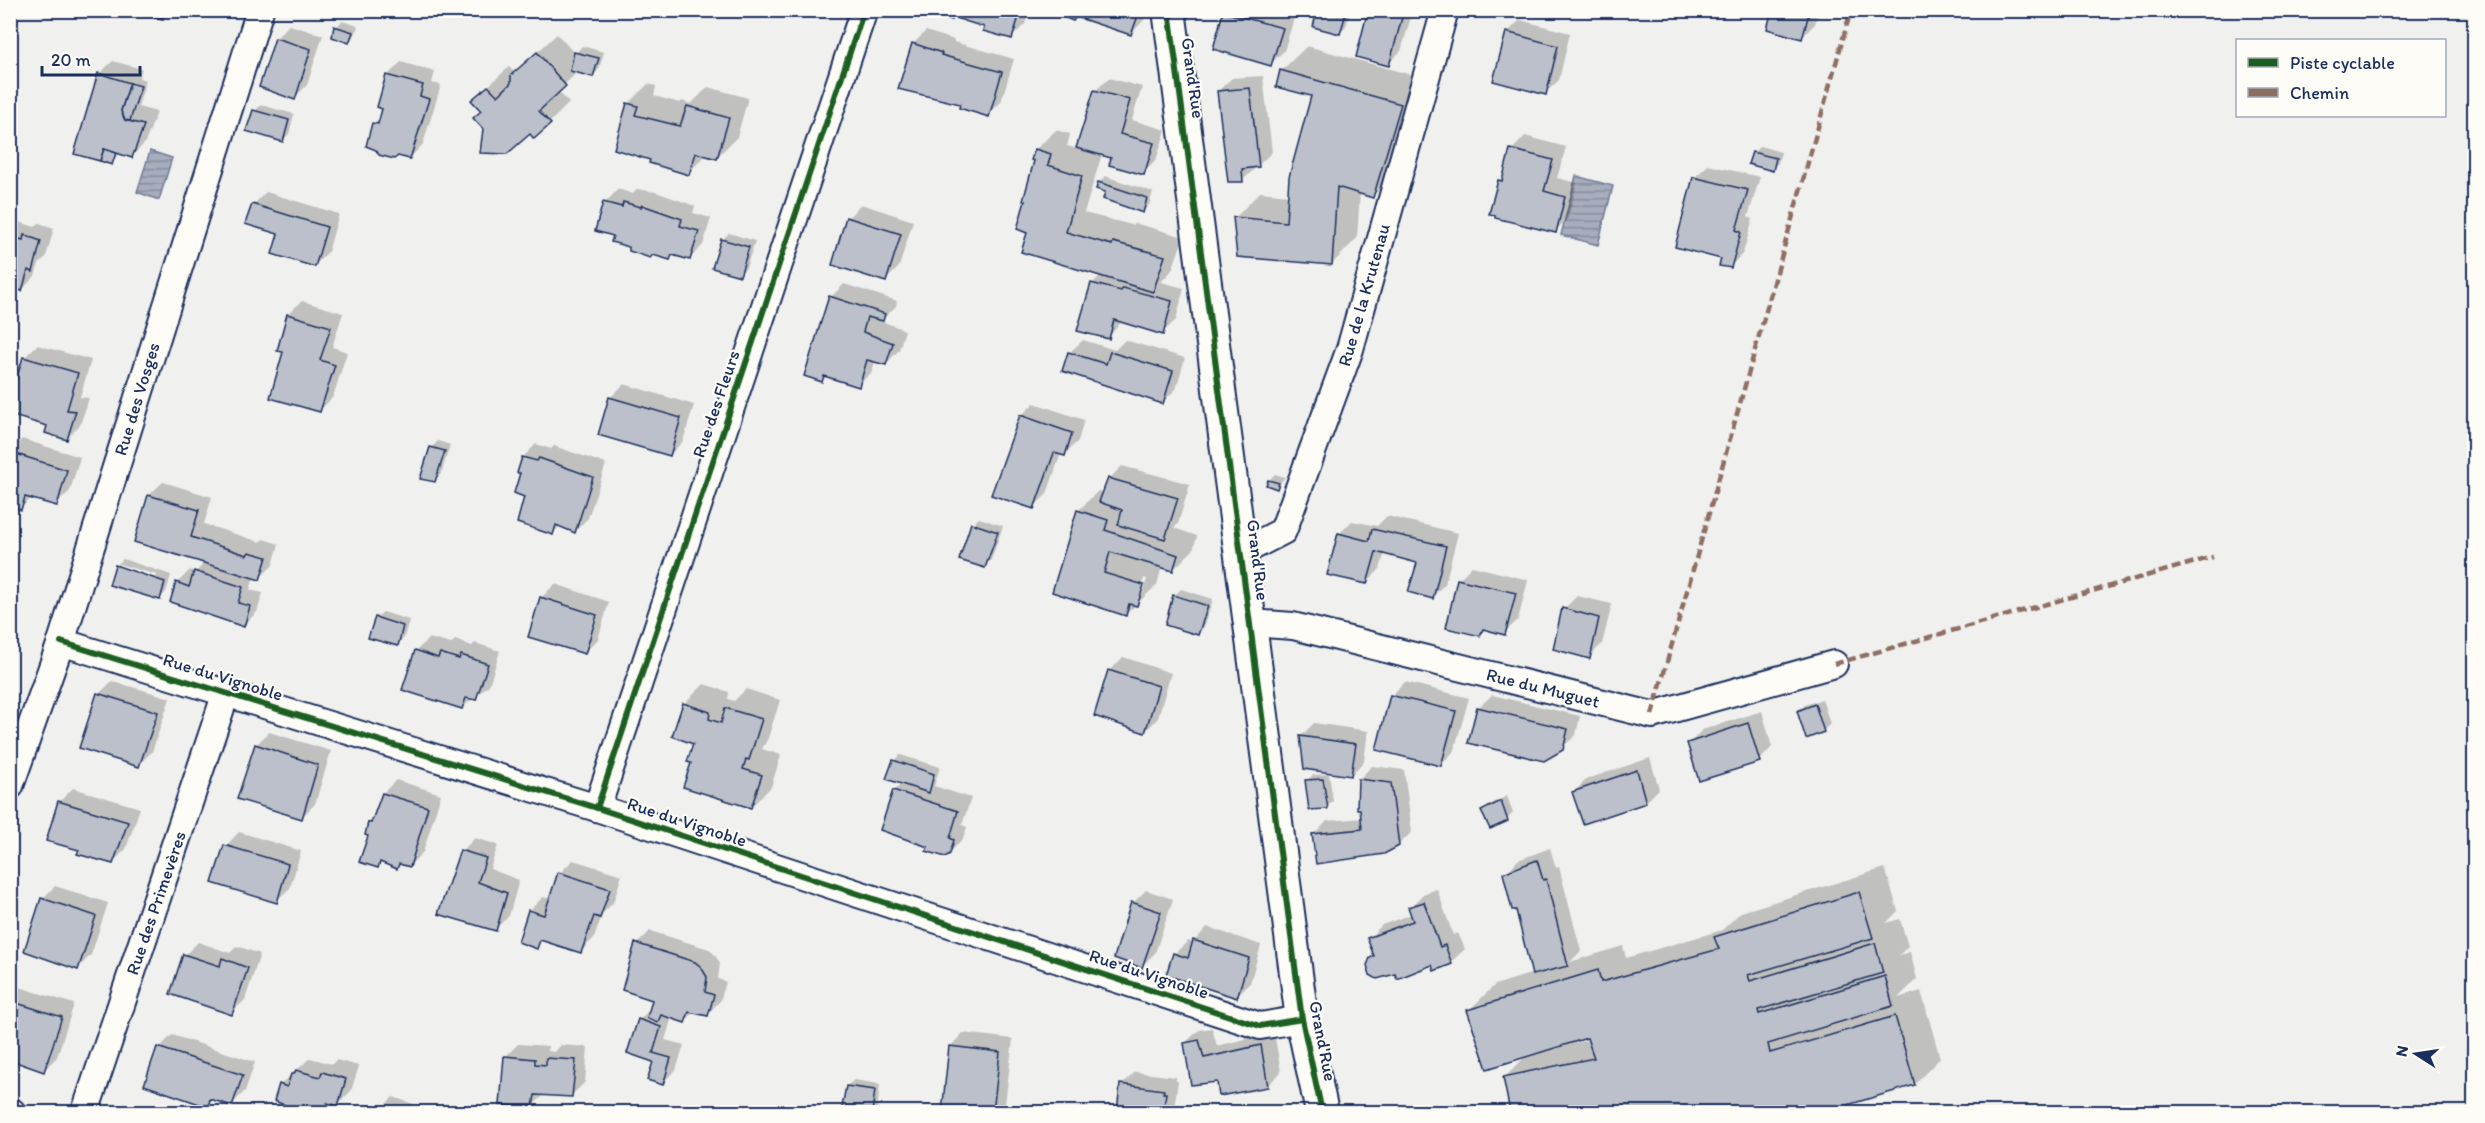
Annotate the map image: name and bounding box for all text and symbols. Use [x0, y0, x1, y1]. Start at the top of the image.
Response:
street label: Grand'Rue [1176, 36, 1210, 120]
scale bar [42, 39, 140, 77]
legend [2236, 39, 2446, 117]
text: 20 m [51, 49, 91, 71]
text: Piste cyclable [2290, 52, 2395, 74]
text: Chemin [2290, 82, 2349, 104]
street label: Rue de la Krutenau [1333, 221, 1395, 369]
street label: Rue des Vosges [109, 340, 165, 458]
street label: Rue des Fleurs [687, 347, 745, 461]
street label: Grand'Rue [1242, 518, 1274, 602]
street label: Rue du Vignoble [160, 648, 286, 706]
street label: Rue du Muguet [1484, 663, 1602, 713]
street label: Rue du Vignoble [625, 792, 749, 852]
street label: Rue des Primevères [121, 828, 191, 978]
street label: Rue du Vignoble [1087, 944, 1211, 1004]
street label: Grand'Rue [1304, 999, 1342, 1083]
north arrow [2386, 1024, 2446, 1084]
text: N [2391, 1044, 2412, 1058]

